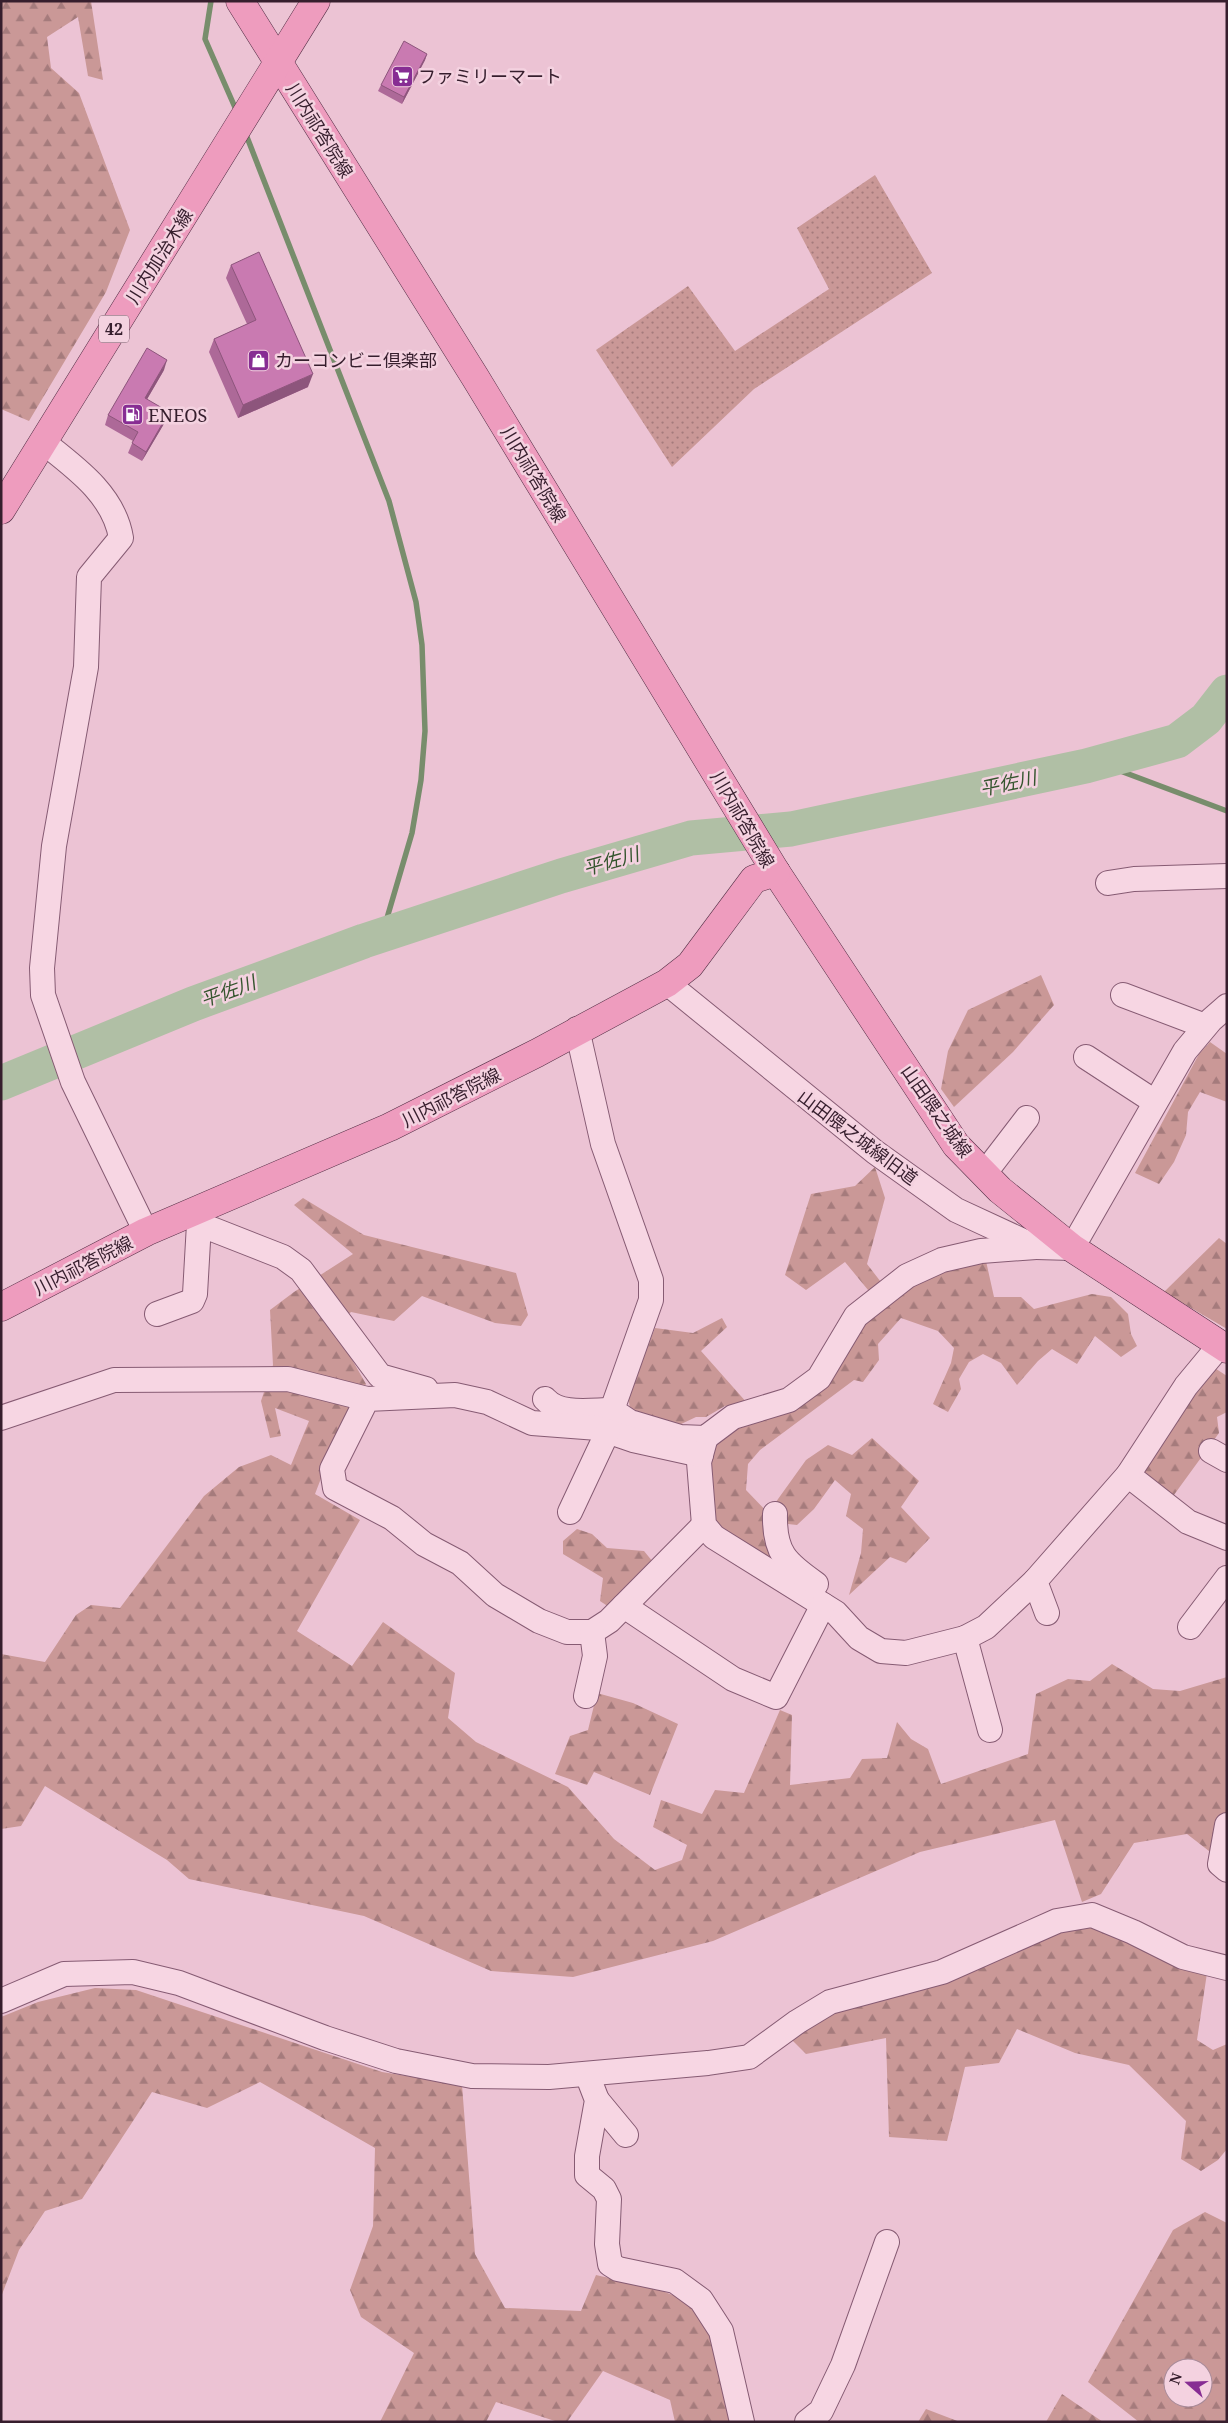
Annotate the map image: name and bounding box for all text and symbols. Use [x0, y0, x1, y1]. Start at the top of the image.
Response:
supermarket icon: ファミリーマート [390, 64, 414, 88]
place label: ファミリーマート [418, 64, 562, 88]
street label: 川内祁答院線 [281, 78, 359, 182]
street label: 川内加治木線 [120, 204, 198, 308]
road number: 42 [99, 316, 129, 342]
shop icon: カーコンビニ倶楽部 [247, 348, 271, 372]
place label: カーコンビニ倶楽部 [275, 348, 437, 372]
fuel station icon: ENEOS [120, 403, 144, 427]
place label: ENEOS [148, 403, 207, 427]
street label: 川内祁答院線 [496, 422, 572, 526]
water label: 平佐川 [977, 764, 1041, 802]
street label: 川内祁答院線 [706, 766, 780, 872]
water label: 平佐川 [580, 840, 644, 881]
water label: 平佐川 [197, 968, 261, 1013]
street label: 山田隈之城線 [896, 1060, 978, 1162]
street label: 川内祁答院線 [397, 1062, 505, 1132]
street label: 山田隈之城線旧道 [793, 1084, 923, 1190]
street label: 川内祁答院線 [29, 1230, 137, 1300]
north arrow [1163, 2358, 1213, 2408]
text: N [1164, 2370, 1186, 2387]

